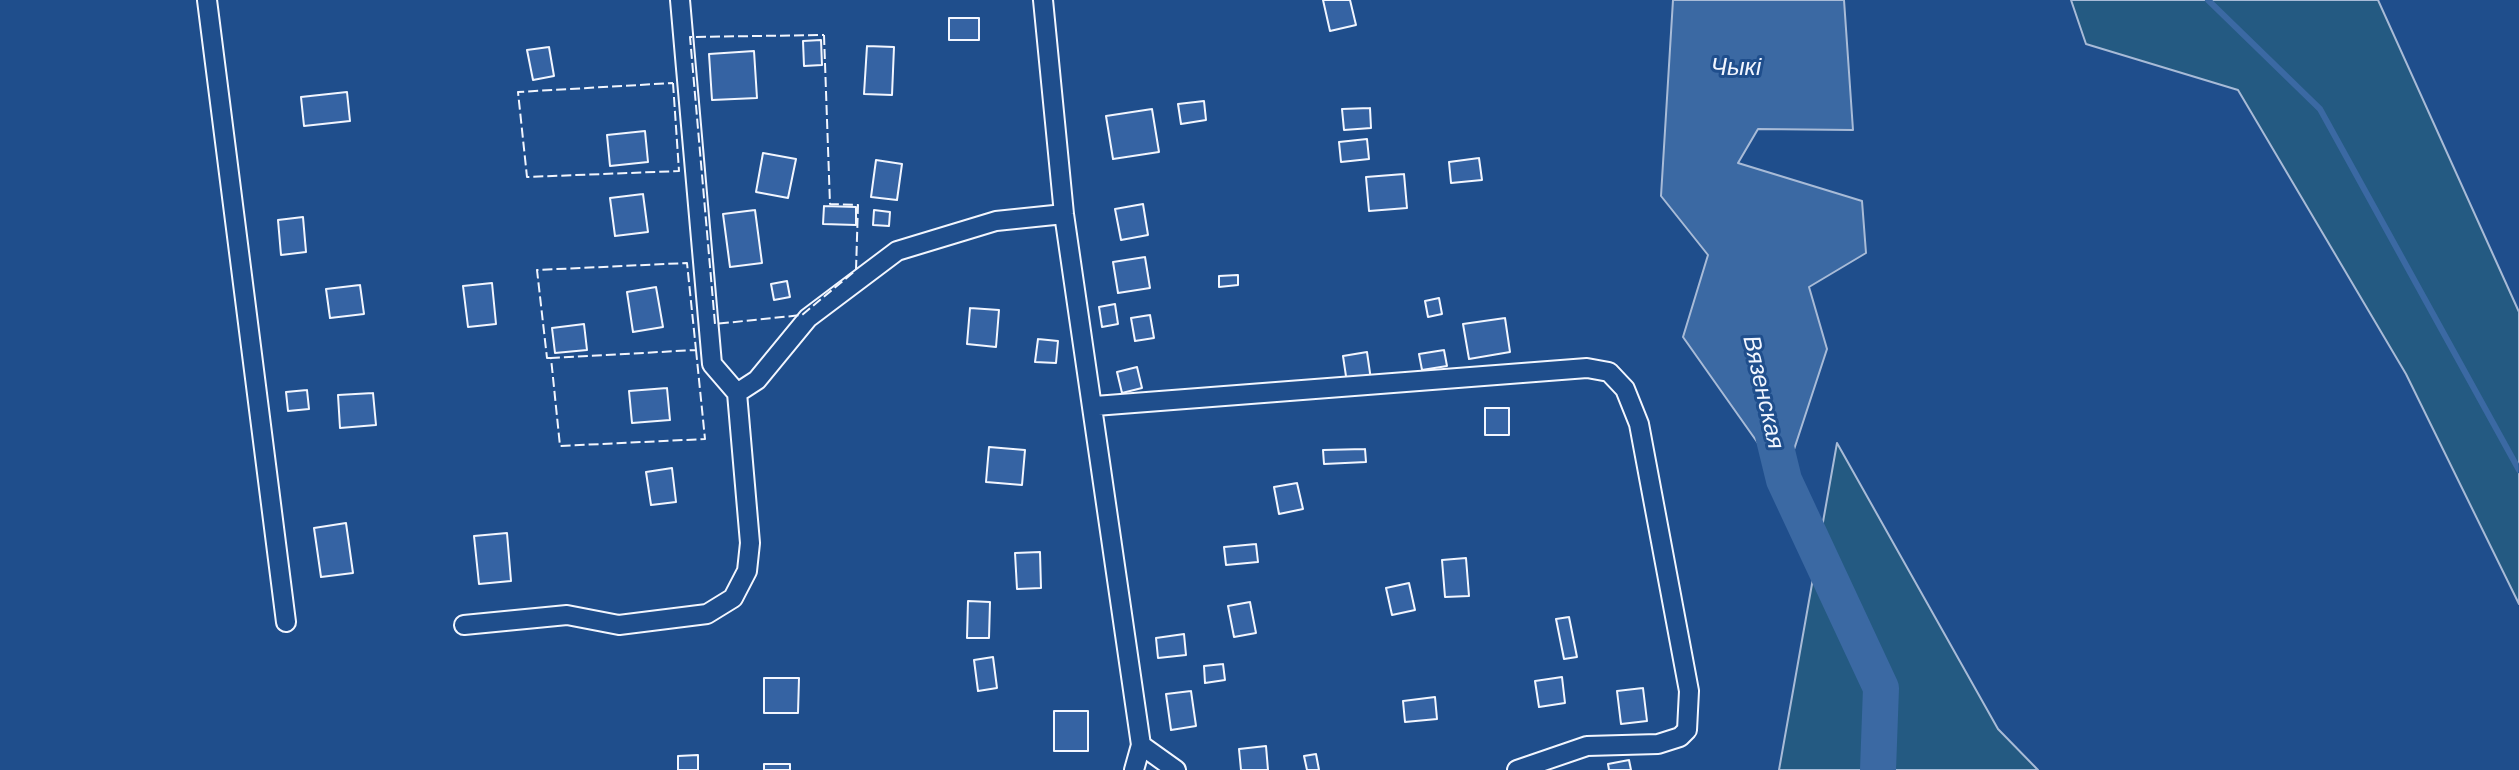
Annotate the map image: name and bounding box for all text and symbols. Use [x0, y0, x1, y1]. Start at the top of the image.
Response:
water label: Чыкі [1711, 53, 1761, 81]
water label: Вязенская [1737, 332, 1791, 452]

